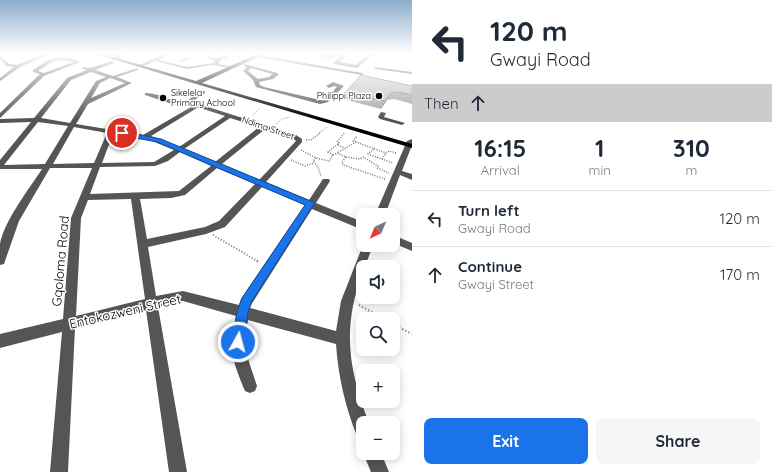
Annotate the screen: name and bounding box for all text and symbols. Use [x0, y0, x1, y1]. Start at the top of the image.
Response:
text: 120 m [490, 13, 568, 48]
icon: left [424, 16, 476, 68]
text: Gwayi Road [490, 48, 591, 71]
place label: Sikelela Primary Achool [171, 87, 235, 108]
place label: Philippi Plaza [317, 90, 371, 101]
marker: Philippi Plaza [374, 91, 384, 101]
icon: ahead [467, 92, 489, 114]
marker: Sikelela Primary Achool [158, 93, 168, 103]
text: Then [424, 94, 459, 113]
street label: Ndima Street [241, 113, 296, 142]
pin [105, 116, 139, 150]
icon: arrive [111, 122, 133, 144]
text: 16:15 [474, 133, 526, 163]
text: 1 [595, 133, 604, 163]
text: 310 [673, 133, 710, 163]
text: Arrival [481, 162, 520, 178]
text: min [589, 162, 611, 178]
text: m [685, 162, 697, 178]
text: Turn left [458, 201, 520, 220]
north arrow [356, 208, 400, 252]
map controls [356, 208, 400, 460]
icon: left [424, 208, 446, 230]
text: 120 m [719, 209, 760, 228]
street label: Gqoloma Road [48, 215, 72, 307]
text: Gwayi Road [458, 220, 531, 236]
text: Continue [458, 257, 522, 276]
button: sound [356, 260, 400, 304]
icon: ahead [424, 264, 446, 286]
text: 170 m [720, 265, 760, 284]
text: Gwayi Street [458, 276, 534, 292]
street label: Entokozweni Street [68, 290, 182, 332]
button: search [356, 312, 400, 356]
position arrow [217, 321, 259, 363]
button: + [356, 364, 400, 408]
button: − [356, 416, 400, 460]
button: Exit [424, 418, 588, 464]
button: Share [596, 418, 760, 464]

